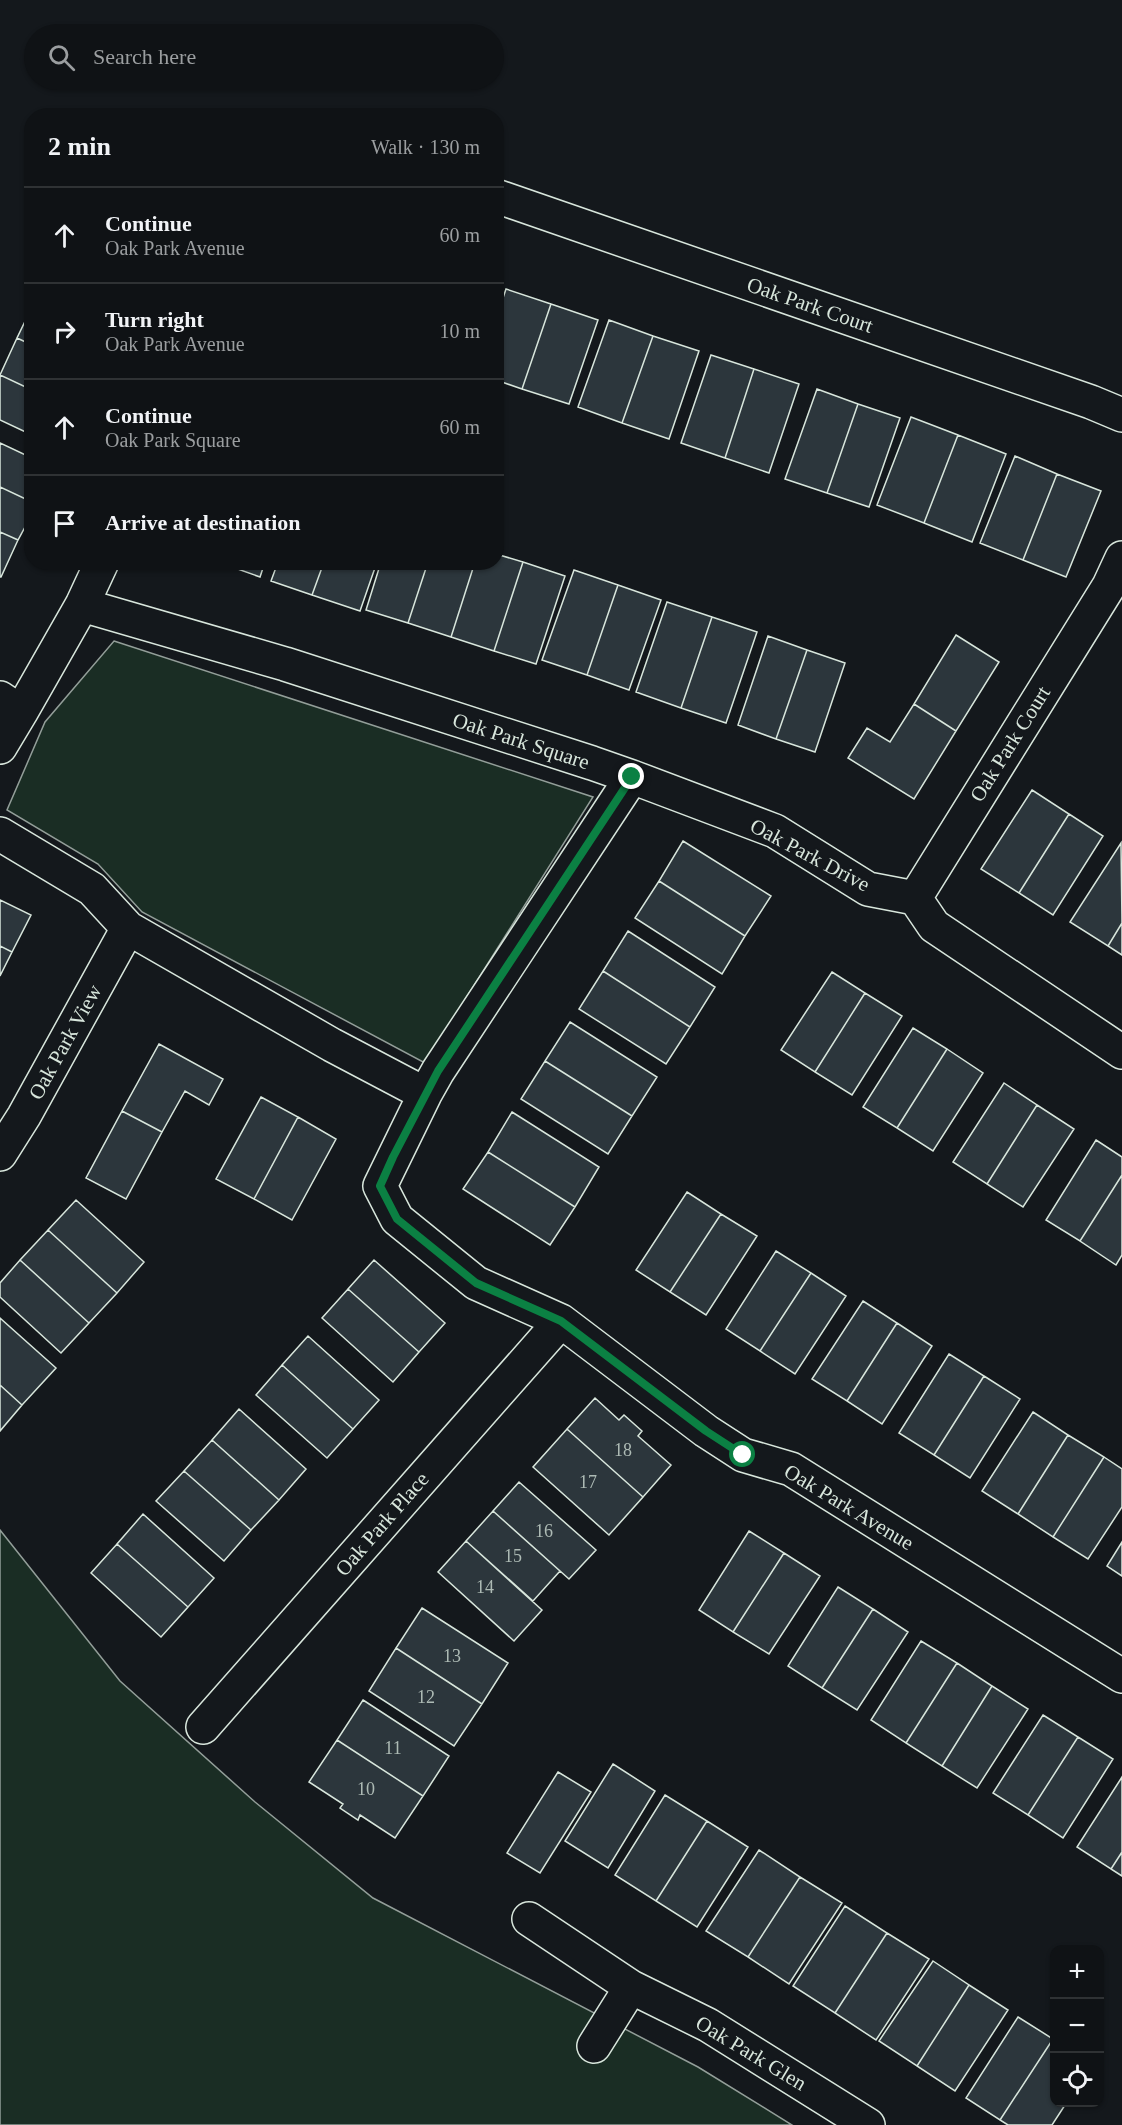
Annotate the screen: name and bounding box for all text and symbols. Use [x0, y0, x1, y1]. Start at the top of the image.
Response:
search box [24, 24, 504, 90]
icon: search [45, 41, 78, 74]
text: Search here [93, 44, 196, 69]
text: 2 min [48, 132, 111, 161]
text: Walk · 130 m [371, 136, 480, 158]
text: Continue [105, 211, 192, 236]
icon: ahead [48, 219, 81, 252]
text: 60 m [439, 224, 480, 246]
text: Oak Park Avenue [105, 237, 245, 259]
street label: Oak Park Court [744, 272, 876, 338]
text: Turn right [105, 307, 204, 332]
icon: right [48, 315, 81, 348]
text: 10 m [439, 320, 480, 342]
text: Oak Park Avenue [105, 333, 245, 355]
text: Continue [105, 403, 192, 428]
icon: ahead [48, 411, 81, 444]
text: 60 m [439, 416, 480, 438]
text: Oak Park Square [105, 429, 241, 451]
icon: arrive [48, 507, 81, 540]
text: Arrive at destination [105, 510, 301, 535]
street label: Oak Park Court [965, 682, 1055, 806]
street label: Oak Park Square [450, 708, 592, 774]
route end [618, 763, 644, 789]
street label: Oak Park Drive [746, 813, 874, 897]
street label: Oak Park View [24, 980, 107, 1104]
house number: 18 [614, 1440, 632, 1460]
route start [729, 1441, 755, 1467]
street label: Oak Park Avenue [780, 1459, 918, 1555]
street label: Oak Park Place [330, 1467, 434, 1581]
house number: 17 [579, 1472, 597, 1492]
house number: 16 [535, 1521, 553, 1541]
house number: 15 [504, 1546, 522, 1566]
house number: 14 [476, 1577, 494, 1597]
house number: 13 [443, 1646, 461, 1666]
house number: 12 [417, 1687, 435, 1707]
house number: 11 [384, 1738, 402, 1758]
house number: 10 [357, 1779, 375, 1799]
map controls [1050, 1945, 1104, 2107]
button: + [1050, 1945, 1104, 1999]
button: − [1050, 1999, 1104, 2053]
street label: Oak Park Glen [691, 2011, 811, 2096]
button: locate [1050, 2053, 1104, 2107]

